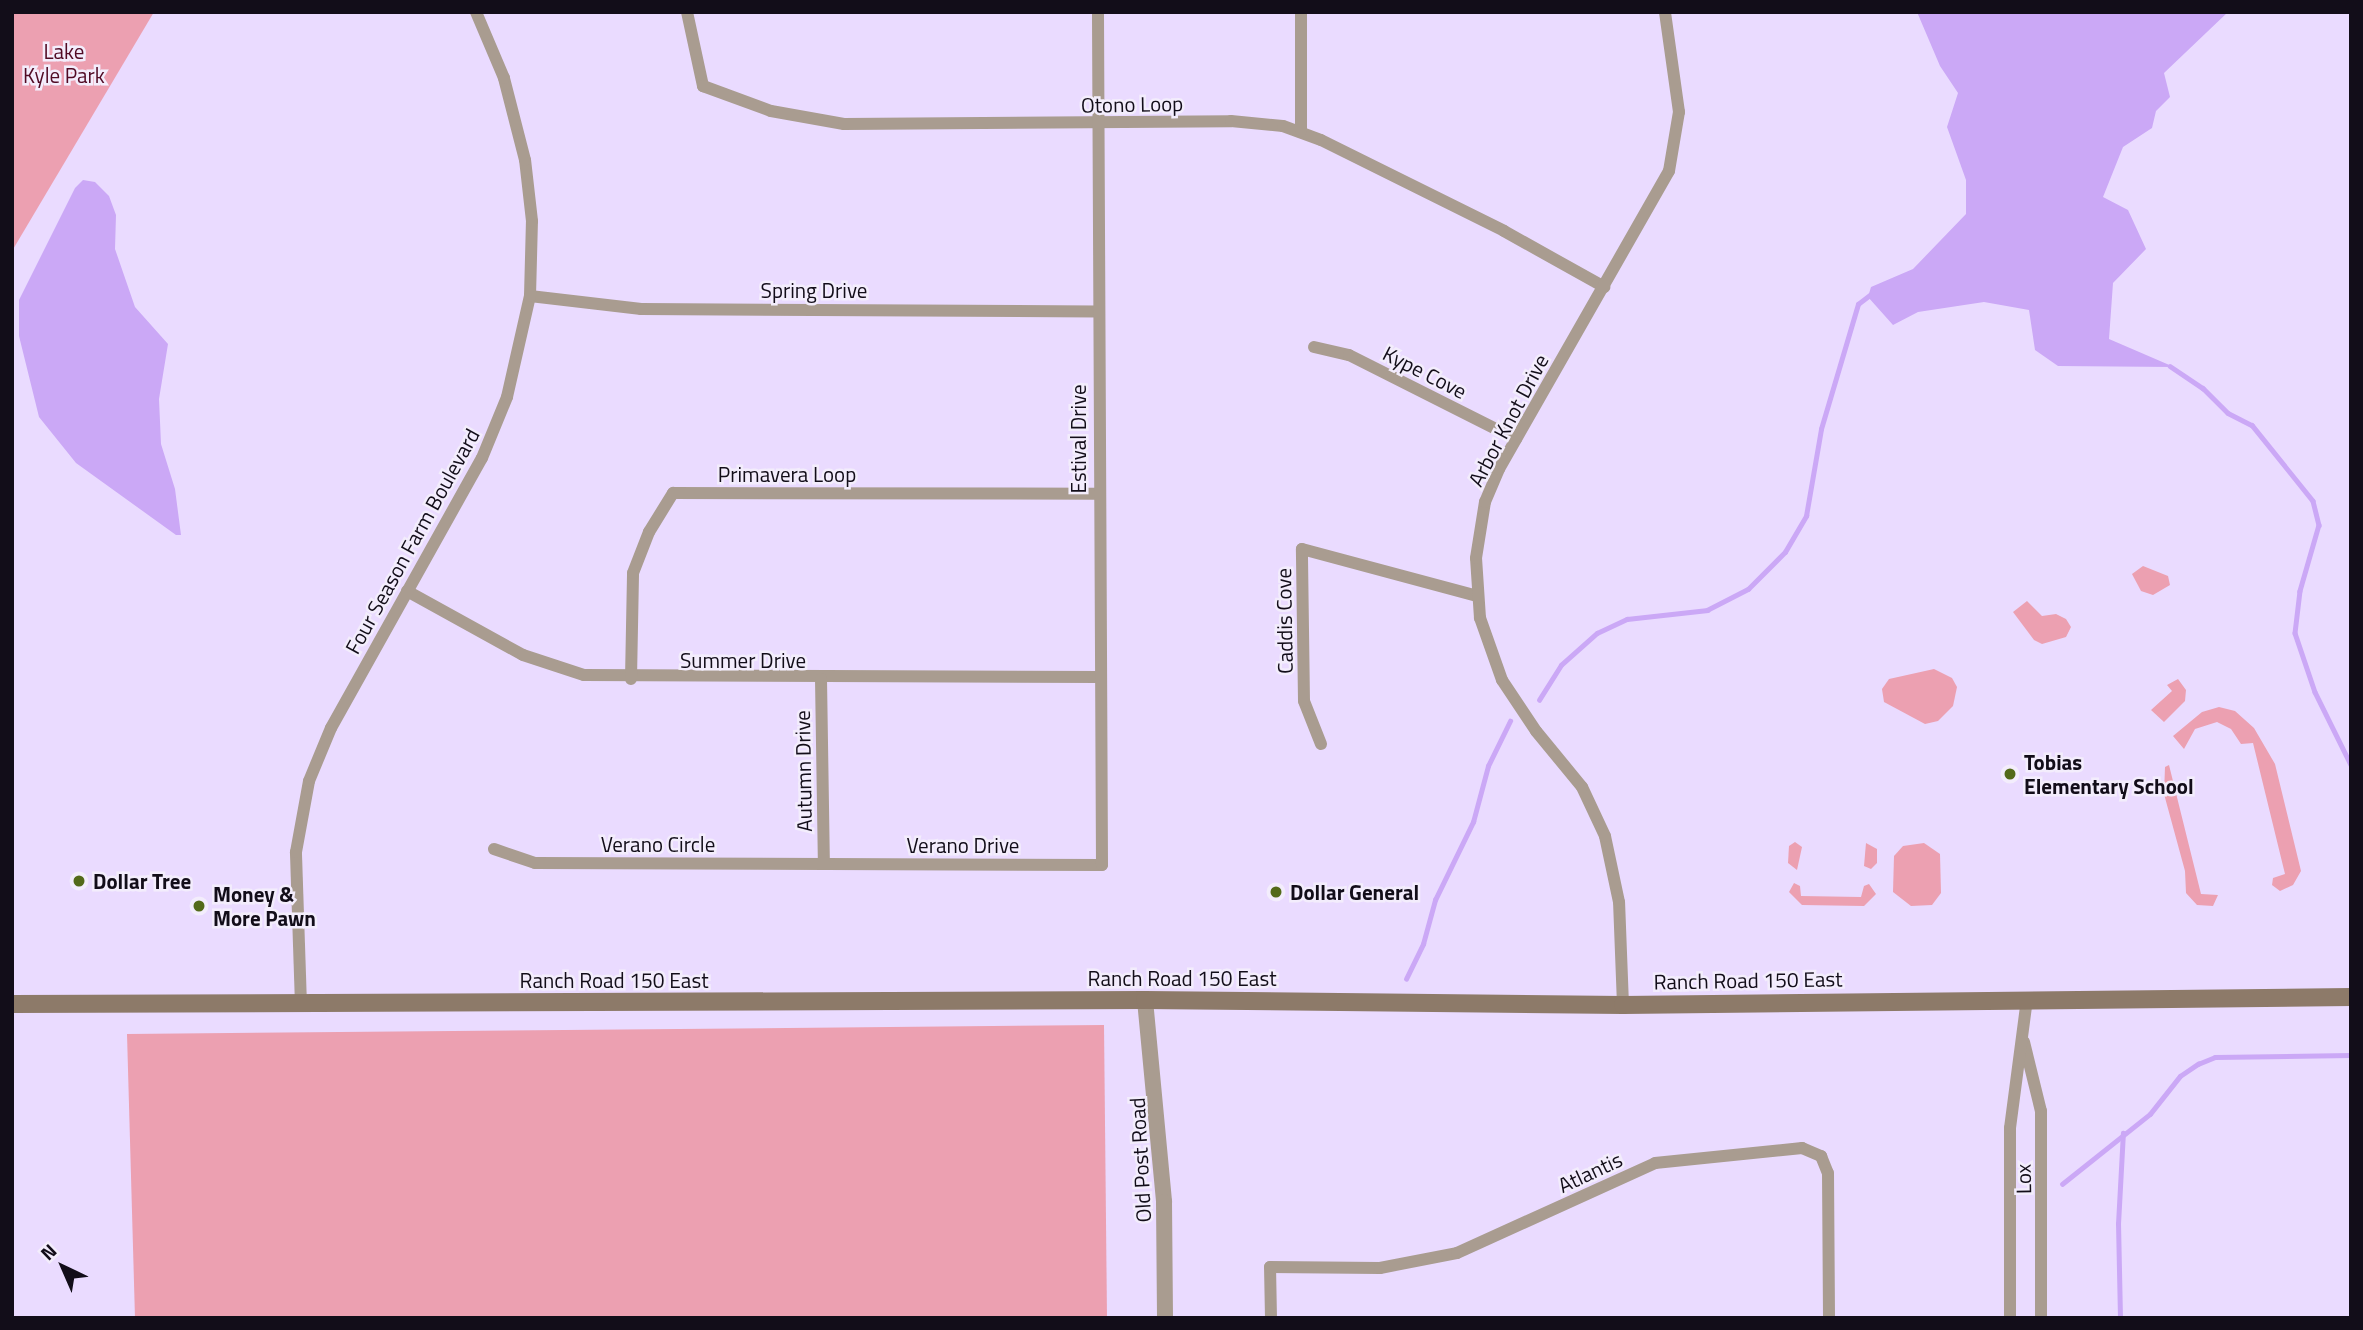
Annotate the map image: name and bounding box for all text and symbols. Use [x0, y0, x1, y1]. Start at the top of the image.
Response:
park label: Lake Kyle Park [23, 38, 105, 88]
street label: Otono Loop [1081, 91, 1183, 117]
street label: Spring Drive [761, 277, 867, 303]
street label: Kype Cove [1379, 340, 1471, 404]
street label: Arbor Knot Drive [1463, 350, 1553, 490]
street label: Estival Drive [1065, 384, 1091, 494]
street label: Four Season Farm Boulevard [340, 424, 484, 658]
street label: Primavera Loop [718, 461, 856, 487]
street label: Caddis Cove [1270, 568, 1298, 674]
street label: Summer Drive [680, 647, 806, 673]
street label: Autumn Drive [789, 710, 817, 832]
place label: Tobias Elementary School [2024, 749, 2194, 799]
marker: Tobias Elementary School [2002, 766, 2018, 782]
street label: Verano Circle [601, 831, 715, 857]
street label: Verano Drive [907, 832, 1019, 858]
place label: Dollar Tree [93, 868, 191, 894]
marker: Dollar Tree [71, 873, 87, 889]
place label: Dollar General [1290, 879, 1419, 905]
place label: Money & More Pawn [213, 881, 316, 931]
marker: Dollar General [1268, 884, 1284, 900]
marker: Money & More Pawn [191, 898, 207, 914]
street label: Ranch Road 150 East [1087, 965, 1277, 991]
street label: Ranch Road 150 East [1653, 966, 1843, 994]
street label: Ranch Road 150 East [519, 967, 709, 993]
street label: Old Post Road [1124, 1097, 1156, 1223]
street label: Atlantis [1554, 1146, 1626, 1198]
street label: Lox [2010, 1164, 2036, 1194]
north arrow [28, 1232, 98, 1302]
text: N [33, 1237, 63, 1267]

